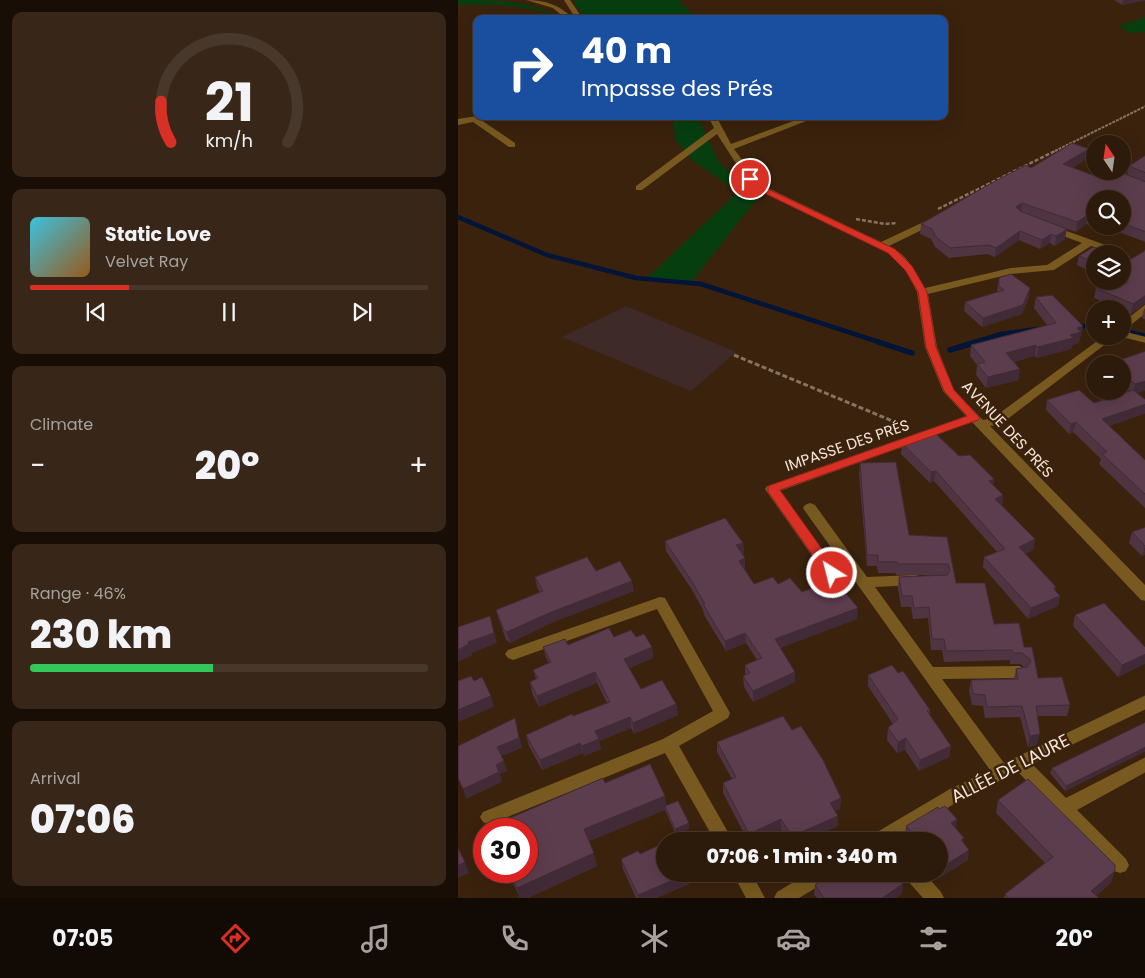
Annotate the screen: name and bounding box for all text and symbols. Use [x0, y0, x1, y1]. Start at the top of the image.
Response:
text: 40 m [581, 26, 672, 75]
icon: right [498, 35, 563, 100]
text: 21 [204, 66, 254, 139]
text: Impasse des Prés [581, 73, 773, 104]
text: km/h [205, 128, 253, 153]
north arrow [1086, 135, 1130, 180]
map controls [1086, 135, 1131, 400]
pin [729, 158, 771, 200]
icon: arrive [736, 165, 764, 193]
button: search [1086, 190, 1131, 235]
text: Static Love [105, 221, 211, 248]
button: layers [1086, 245, 1131, 290]
text: Velvet Ray [105, 250, 188, 273]
icon: previous [82, 298, 110, 326]
icon: pause [215, 298, 243, 326]
icon: next [348, 298, 376, 326]
button: + [1086, 300, 1131, 345]
button: − [1086, 355, 1131, 400]
street label: AVENUE DES PRÉS [957, 376, 1059, 482]
text: Climate [30, 413, 93, 436]
street label: IMPASSE DES PRÉS [782, 414, 912, 476]
text: 20° [195, 439, 260, 492]
text: − [30, 446, 45, 485]
text: + [409, 446, 428, 485]
position arrow [805, 546, 857, 598]
text: Range · 46% [30, 582, 126, 605]
text: 230 km [30, 608, 172, 661]
street label: ALLÉE DE LAURE [946, 727, 1074, 809]
text: Arrival [30, 767, 80, 790]
text: 07:06 [30, 793, 135, 846]
speed limit sign: 30 [473, 818, 538, 883]
text: 07:06 · 1 min · 340 m [707, 843, 897, 870]
icon: directions [218, 921, 253, 956]
icon: music [358, 921, 393, 956]
icon: phone [497, 921, 532, 956]
icon: climate [637, 921, 672, 956]
icon: car [776, 921, 811, 956]
icon: filters [916, 921, 951, 956]
text: 07:05 [52, 923, 113, 954]
text: 20° [1056, 923, 1093, 954]

